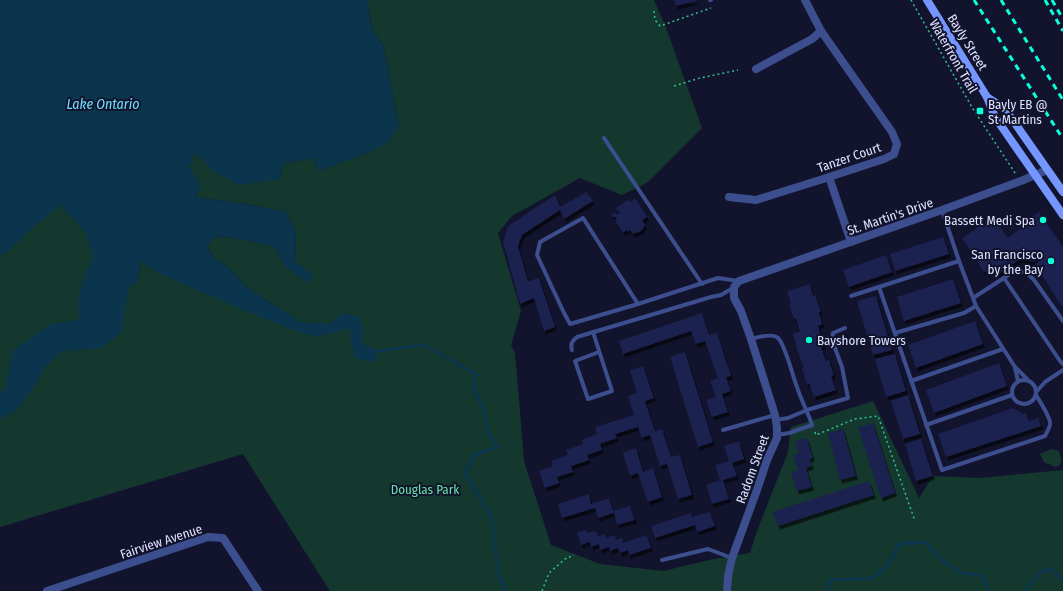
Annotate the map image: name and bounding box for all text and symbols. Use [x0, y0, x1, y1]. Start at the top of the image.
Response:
street label: Bayly Street [944, 11, 991, 74]
street label: Waterfront Trail [926, 17, 981, 96]
water label: Lake Ontario [66, 96, 140, 113]
place label: Bayly EB @ St Martins [988, 97, 1048, 127]
marker: Bayly EB @ St Martins [975, 106, 985, 116]
street label: Tanzer Court [815, 139, 884, 175]
street label: St. Martin's Drive [845, 195, 935, 238]
place label: Bassett Medi Spa [944, 213, 1035, 228]
marker: Bassett Medi Spa [1038, 215, 1048, 225]
place label: San Francisco by the Bay [971, 247, 1043, 277]
marker: San Francisco by the Bay [1046, 256, 1056, 266]
place label: Bayshore Towers [817, 333, 906, 348]
marker: Bayshore Towers [804, 335, 814, 345]
street label: Radom Street [733, 432, 772, 506]
park label: Douglas Park [391, 482, 460, 497]
street label: Fairview Avenue [118, 521, 204, 562]

